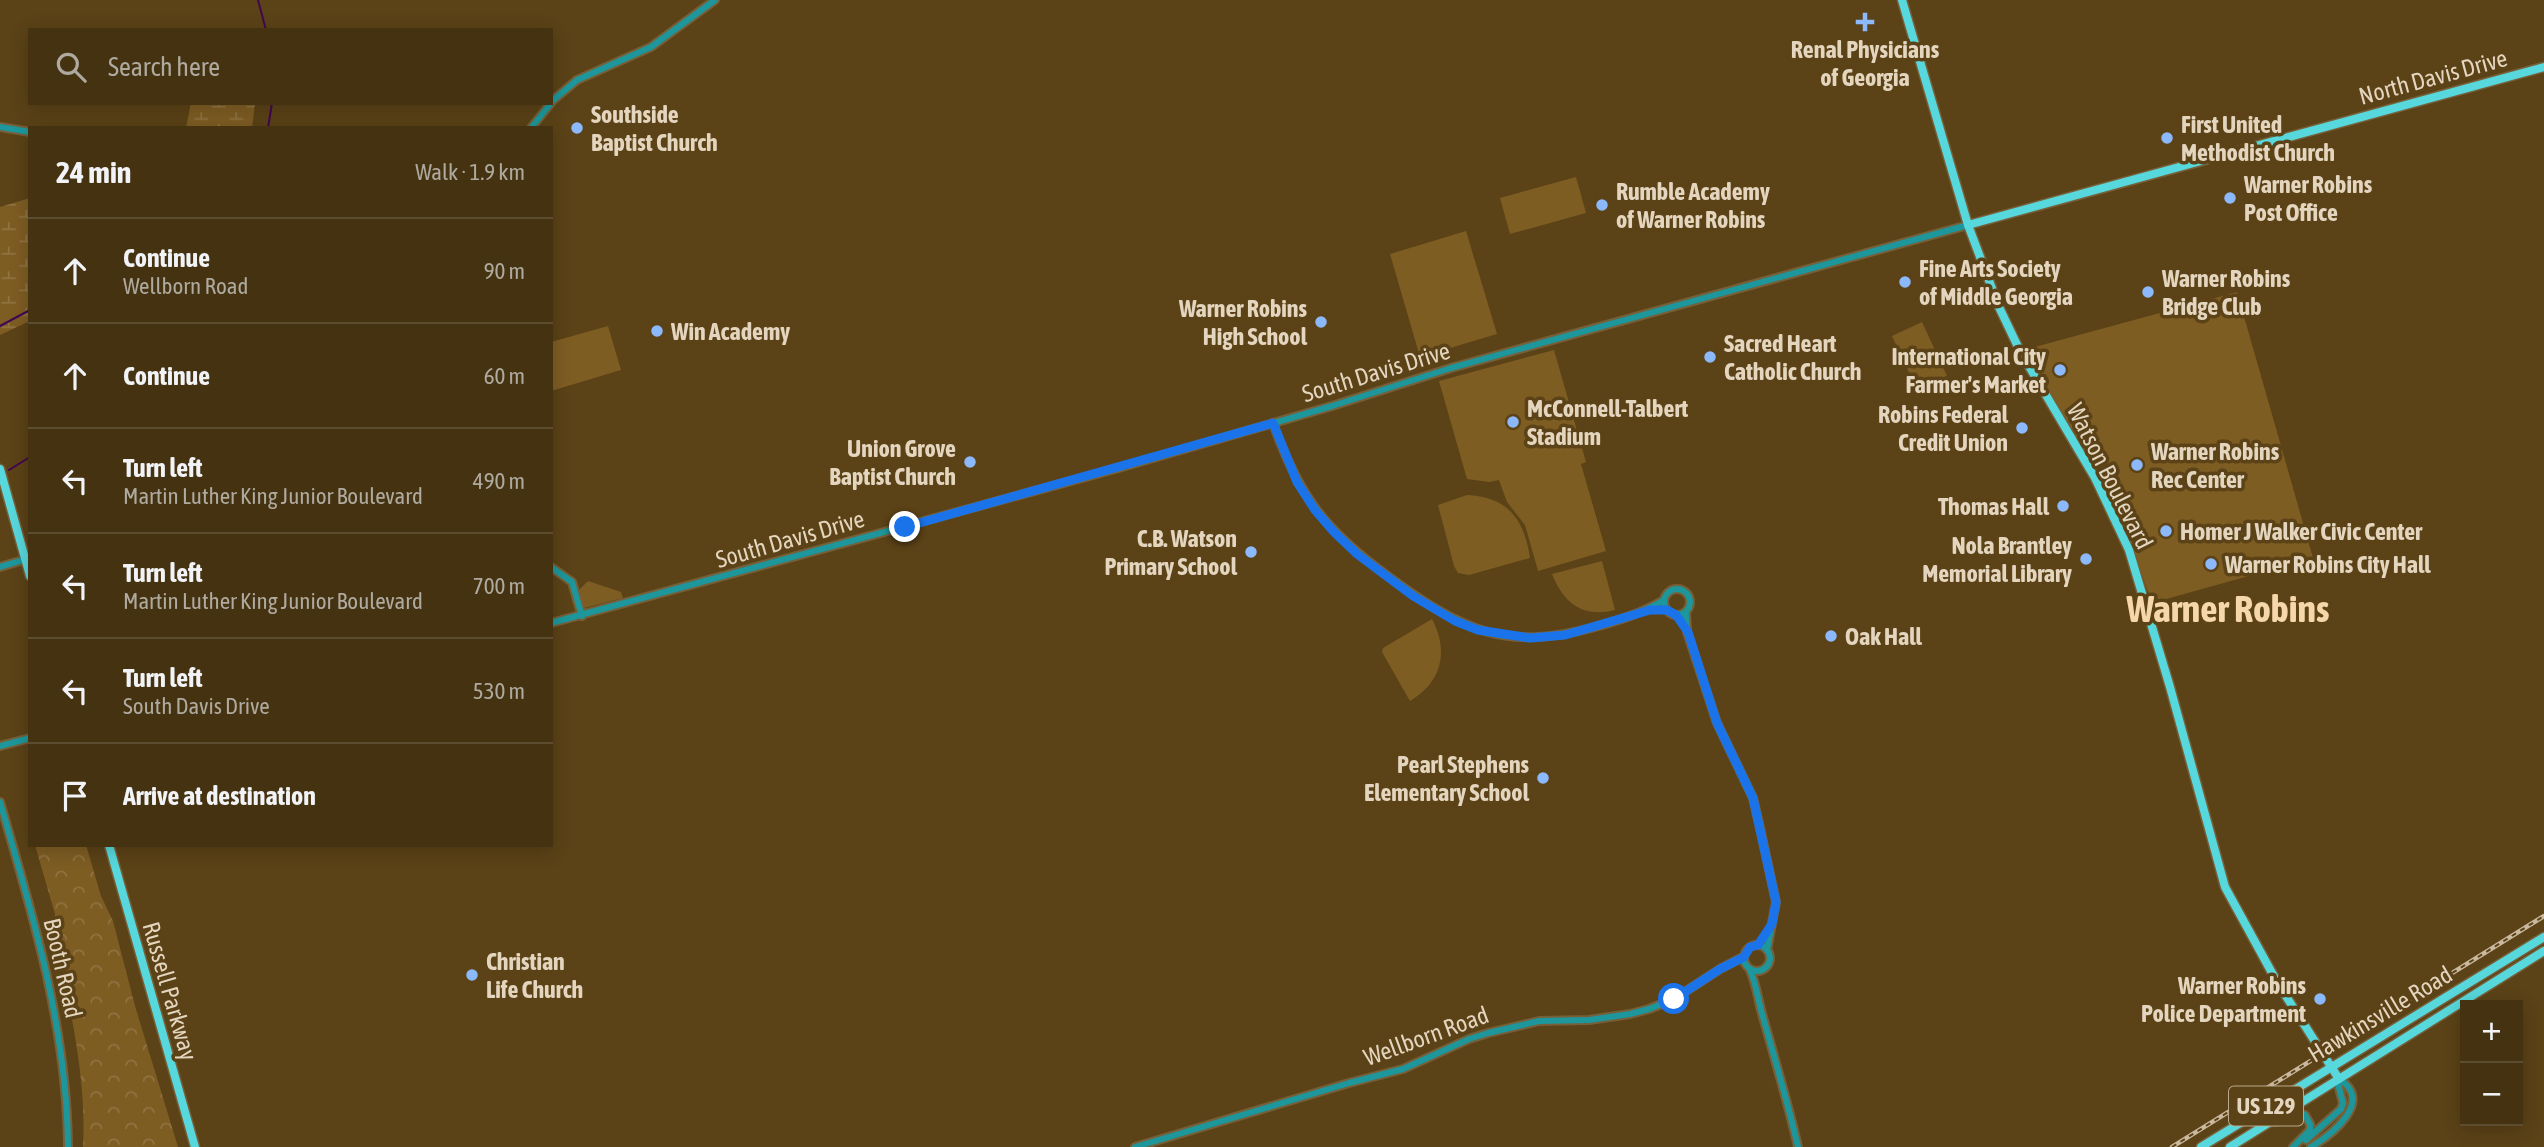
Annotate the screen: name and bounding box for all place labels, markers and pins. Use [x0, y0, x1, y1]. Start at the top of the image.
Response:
marker: Renal Physicians of Georgia [1855, 12, 1875, 32]
place label: Renal Physicians of Georgia [1791, 36, 1940, 91]
place label: Southside Baptist Church [591, 101, 718, 156]
place label: First United Methodist Church [2181, 111, 2335, 166]
marker: Southside Baptist Church [569, 120, 585, 136]
marker: First United Methodist Church [2159, 130, 2175, 146]
place label: Warner Robins Post Office [2243, 171, 2373, 226]
place label: Rumble Academy of Warner Robins [1616, 178, 1770, 233]
marker: Warner Robins Post Office [2222, 190, 2238, 206]
marker: Rumble Academy of Warner Robins [1594, 197, 1610, 213]
place label: Fine Arts Society of Middle Georgia [1919, 255, 2073, 310]
place label: Warner Robins Bridge Club [2161, 265, 2291, 320]
marker: Fine Arts Society of Middle Georgia [1897, 274, 1913, 290]
marker: Warner Robins Bridge Club [2140, 284, 2156, 300]
place label: Warner Robins High School [1178, 295, 1308, 350]
marker: Warner Robins High School [1313, 314, 1329, 330]
place label: Win Academy [670, 318, 790, 345]
marker: Win Academy [649, 323, 665, 339]
place label: Sacred Heart Catholic Church [1724, 330, 1861, 385]
place label: International City Farmer's Market [1892, 343, 2046, 398]
marker: Sacred Heart Catholic Church [1702, 349, 1718, 365]
marker: International City Farmer's Market [2052, 362, 2068, 378]
place label: McConnell-Talbert Stadium [1527, 395, 1688, 450]
place label: Robins Federal Credit Union [1878, 401, 2009, 456]
marker: McConnell-Talbert Stadium [1505, 414, 1521, 430]
marker: Robins Federal Credit Union [2014, 420, 2030, 436]
place label: Union Grove Baptist Church [829, 435, 956, 490]
place label: Warner Robins Rec Center [2150, 438, 2280, 493]
marker: Union Grove Baptist Church [962, 454, 978, 470]
marker: Warner Robins Rec Center [2129, 457, 2145, 473]
place label: Thomas Hall [1938, 493, 2050, 520]
marker: Thomas Hall [2055, 498, 2071, 514]
place label: Homer J Walker Civic Center [2180, 518, 2423, 545]
marker: Homer J Walker Civic Center [2158, 523, 2174, 539]
place label: C.B. Watson Primary School [1104, 525, 1238, 580]
place label: Nola Brantley Memorial Library [1922, 532, 2072, 587]
marker: C.B. Watson Primary School [1243, 544, 1259, 560]
marker: Nola Brantley Memorial Library [2078, 551, 2094, 567]
place label: Warner Robins City Hall [2224, 551, 2431, 578]
marker: Warner Robins City Hall [2203, 556, 2219, 572]
place label: Oak Hall [1845, 623, 1922, 650]
marker: Oak Hall [1823, 628, 1839, 644]
place label: Pearl Stephens Elementary School [1364, 751, 1530, 806]
marker: Pearl Stephens Elementary School [1535, 770, 1551, 786]
place label: Christian Life Church [486, 948, 583, 1003]
marker: Christian Life Church [464, 967, 480, 983]
place label: Warner Robins Police Department [2141, 972, 2307, 1027]
marker: Warner Robins Police Department [2312, 991, 2328, 1007]

